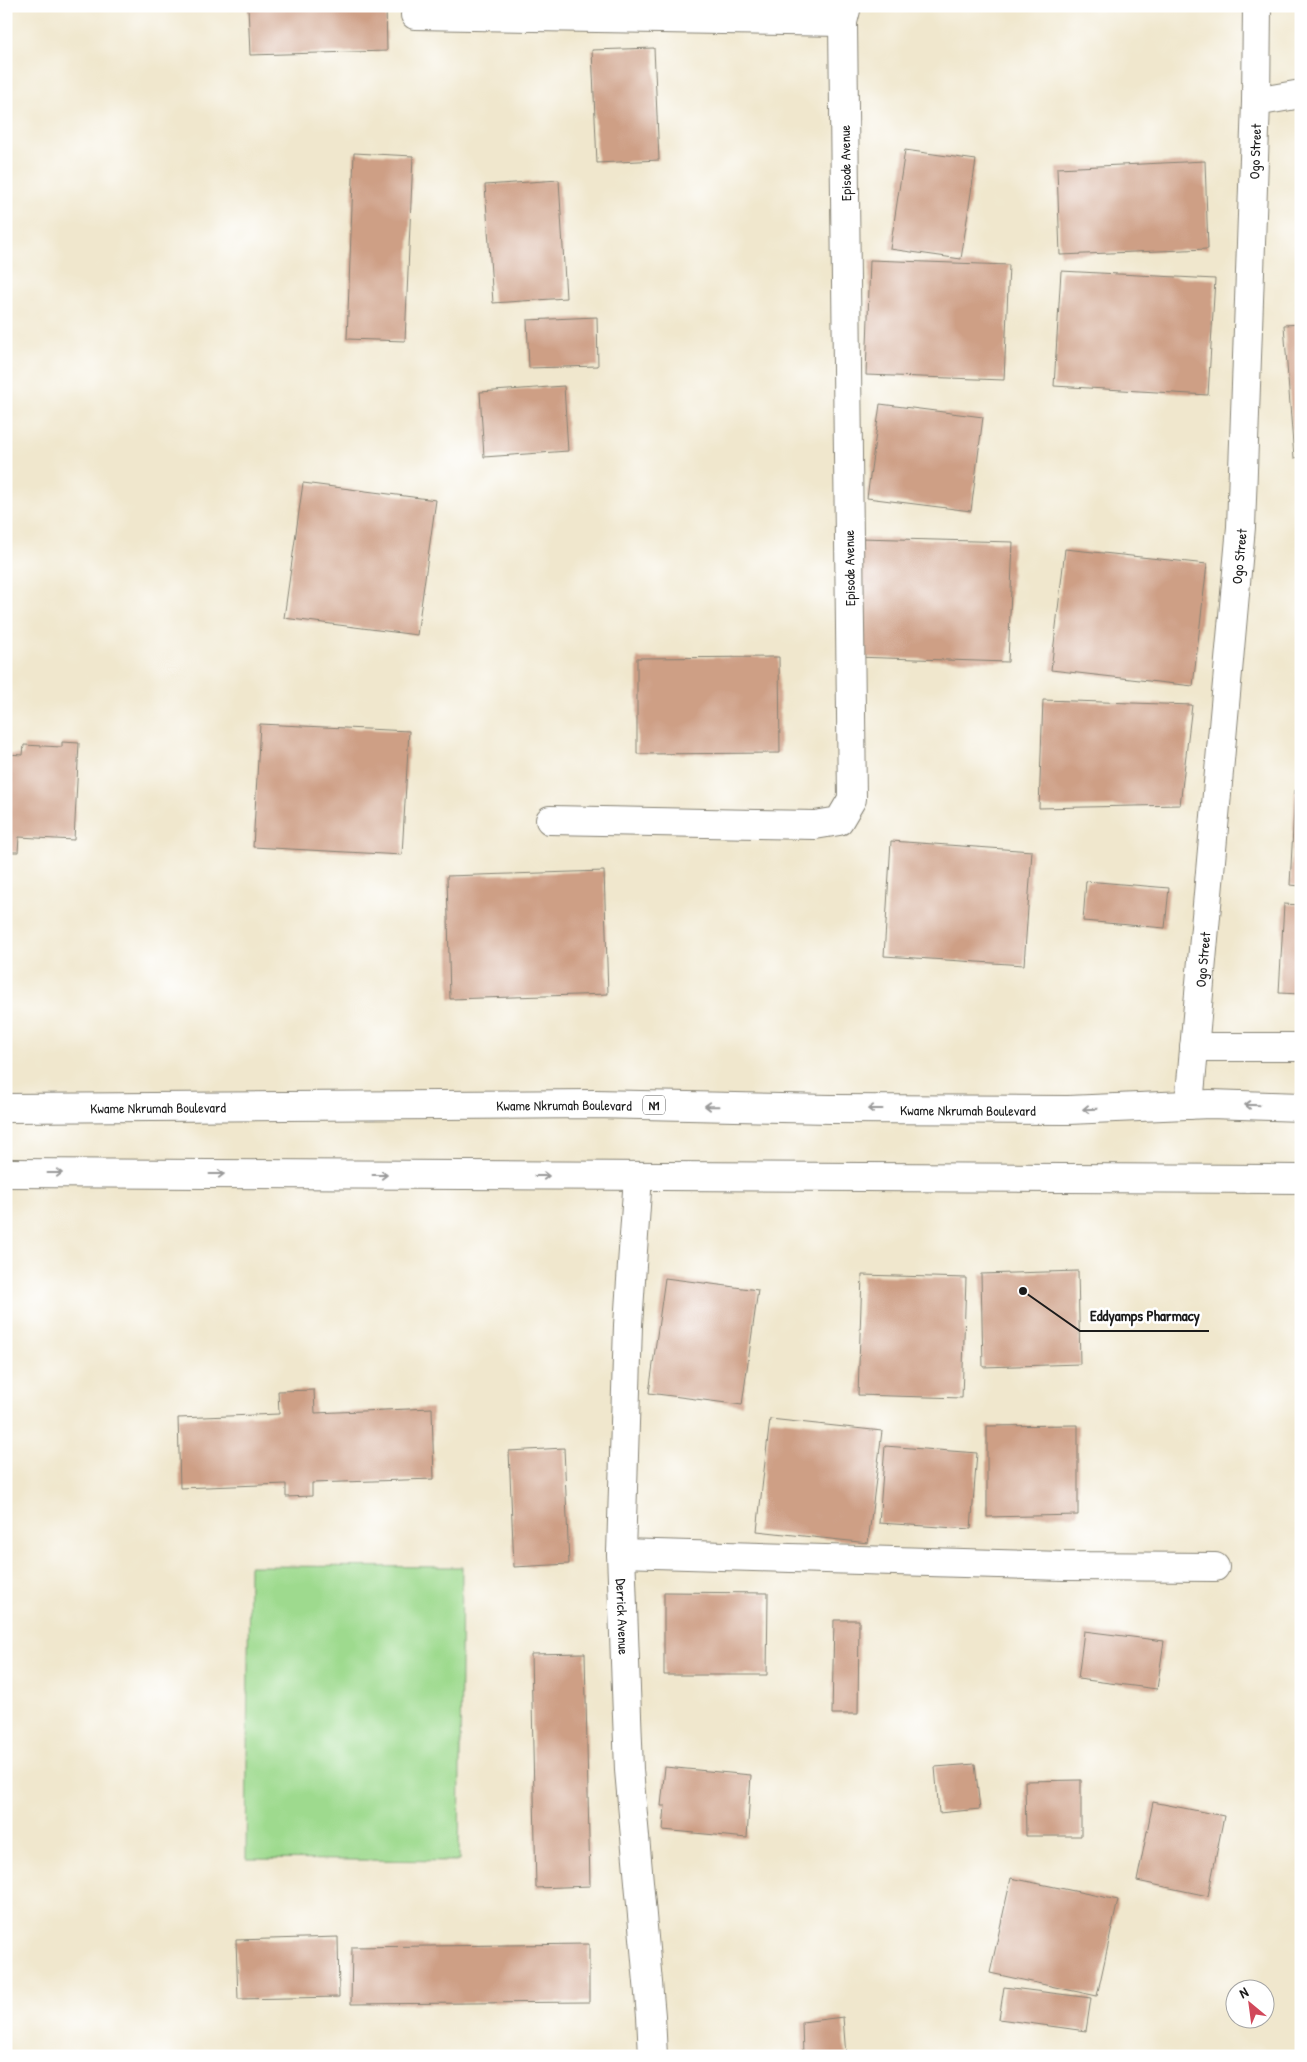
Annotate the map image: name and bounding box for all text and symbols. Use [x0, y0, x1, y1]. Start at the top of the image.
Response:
street label: Ogo Street [1244, 123, 1265, 180]
street label: Episode Avenue [835, 124, 856, 201]
street label: Ogo Street [1226, 528, 1250, 585]
street label: Episode Avenue [839, 529, 860, 606]
street label: Ogo Street [1190, 931, 1214, 988]
street label: Kwame Nkrumah Boulevard [496, 1094, 633, 1114]
road number: N1 [643, 1096, 665, 1114]
street label: Kwame Nkrumah Boulevard [90, 1097, 226, 1117]
street label: Kwame Nkrumah Boulevard [900, 1100, 1036, 1119]
one-way arrow [704, 1101, 720, 1111]
one-way arrow [1244, 1101, 1260, 1110]
one-way arrow [867, 1104, 883, 1114]
one-way arrow [1082, 1105, 1098, 1114]
one-way arrow [46, 1168, 63, 1178]
one-way arrow [209, 1169, 225, 1179]
one-way arrow [372, 1170, 388, 1180]
one-way arrow [534, 1171, 550, 1181]
callout: Eddyamps Pharmacy [1080, 1301, 1209, 1331]
text: Eddyamps Pharmacy [1090, 1305, 1201, 1327]
street label: Derrick Avenue [612, 1578, 634, 1655]
north arrow [1224, 1980, 1274, 2030]
text: N [1236, 1982, 1252, 2002]

